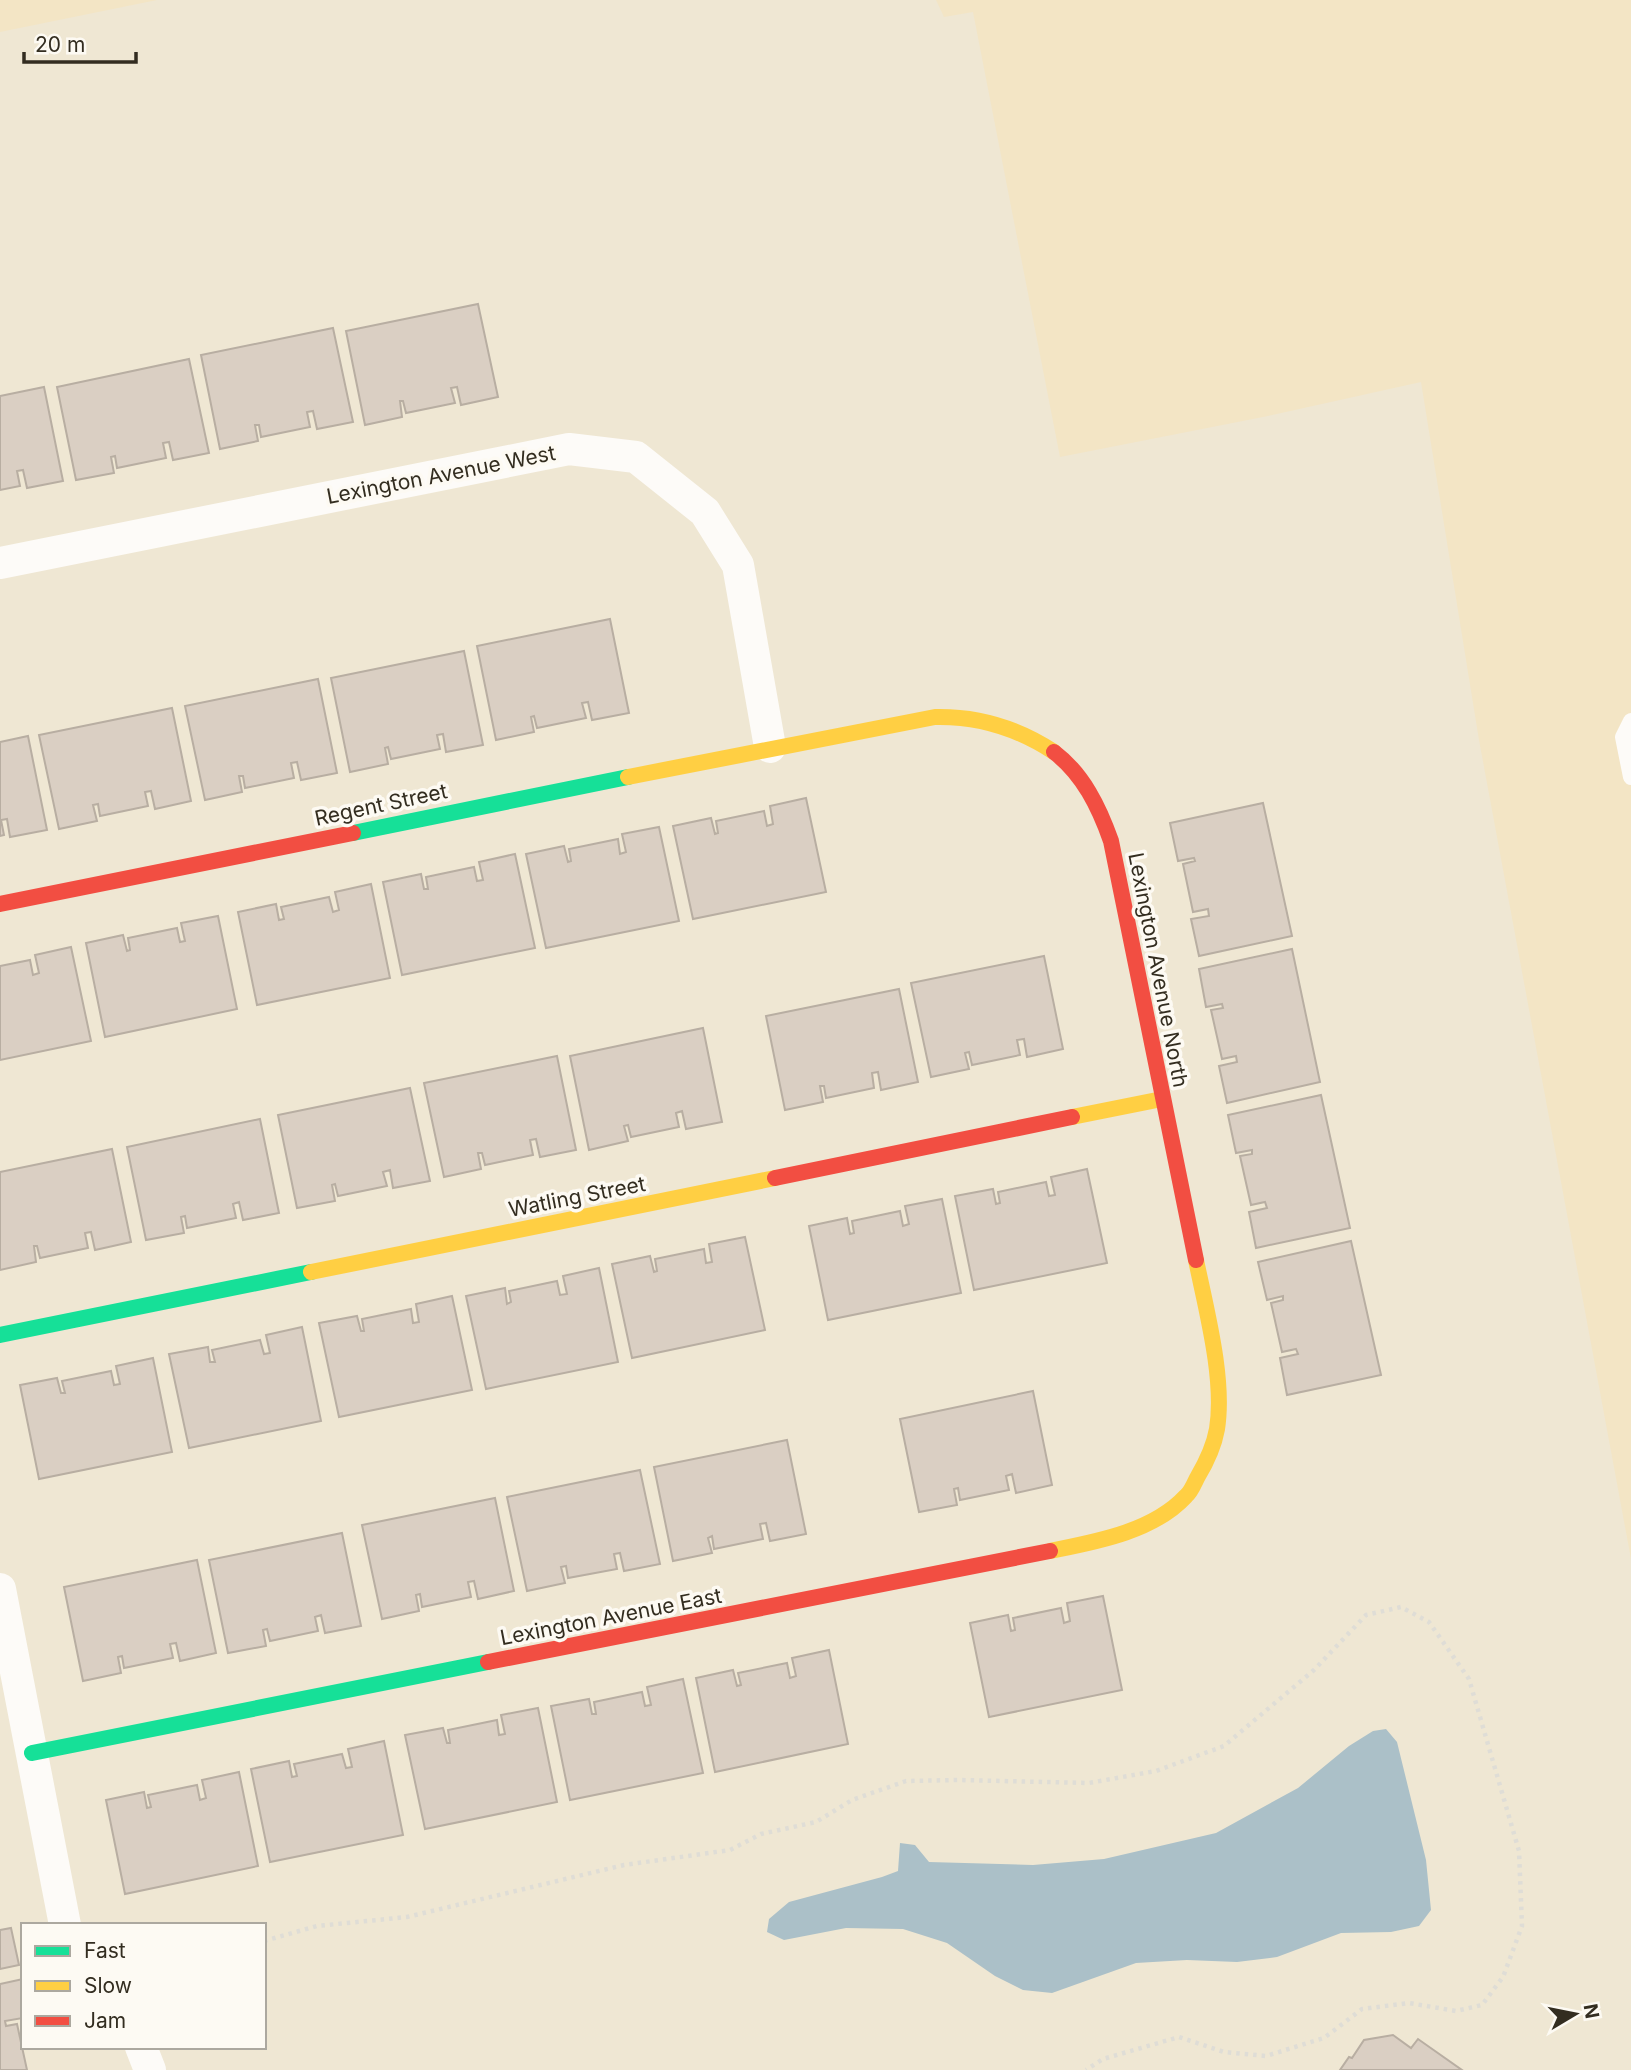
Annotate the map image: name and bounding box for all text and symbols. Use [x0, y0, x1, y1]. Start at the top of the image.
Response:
scale bar [24, 21, 136, 65]
text: 20 m [35, 32, 85, 57]
street label: Lexington Avenue West [324, 440, 558, 509]
street label: Regent Street [312, 778, 450, 831]
street label: Lexington Avenue North [1123, 850, 1194, 1089]
street label: Watling Street [506, 1171, 648, 1222]
street label: Lexington Avenue East [498, 1583, 724, 1650]
legend [21, 1923, 266, 2049]
text: Fast [84, 1938, 126, 1963]
text: Slow [84, 1973, 132, 1998]
north arrow [1540, 1979, 1610, 2049]
text: N [1579, 2002, 1604, 2020]
text: Jam [84, 2008, 126, 2033]

